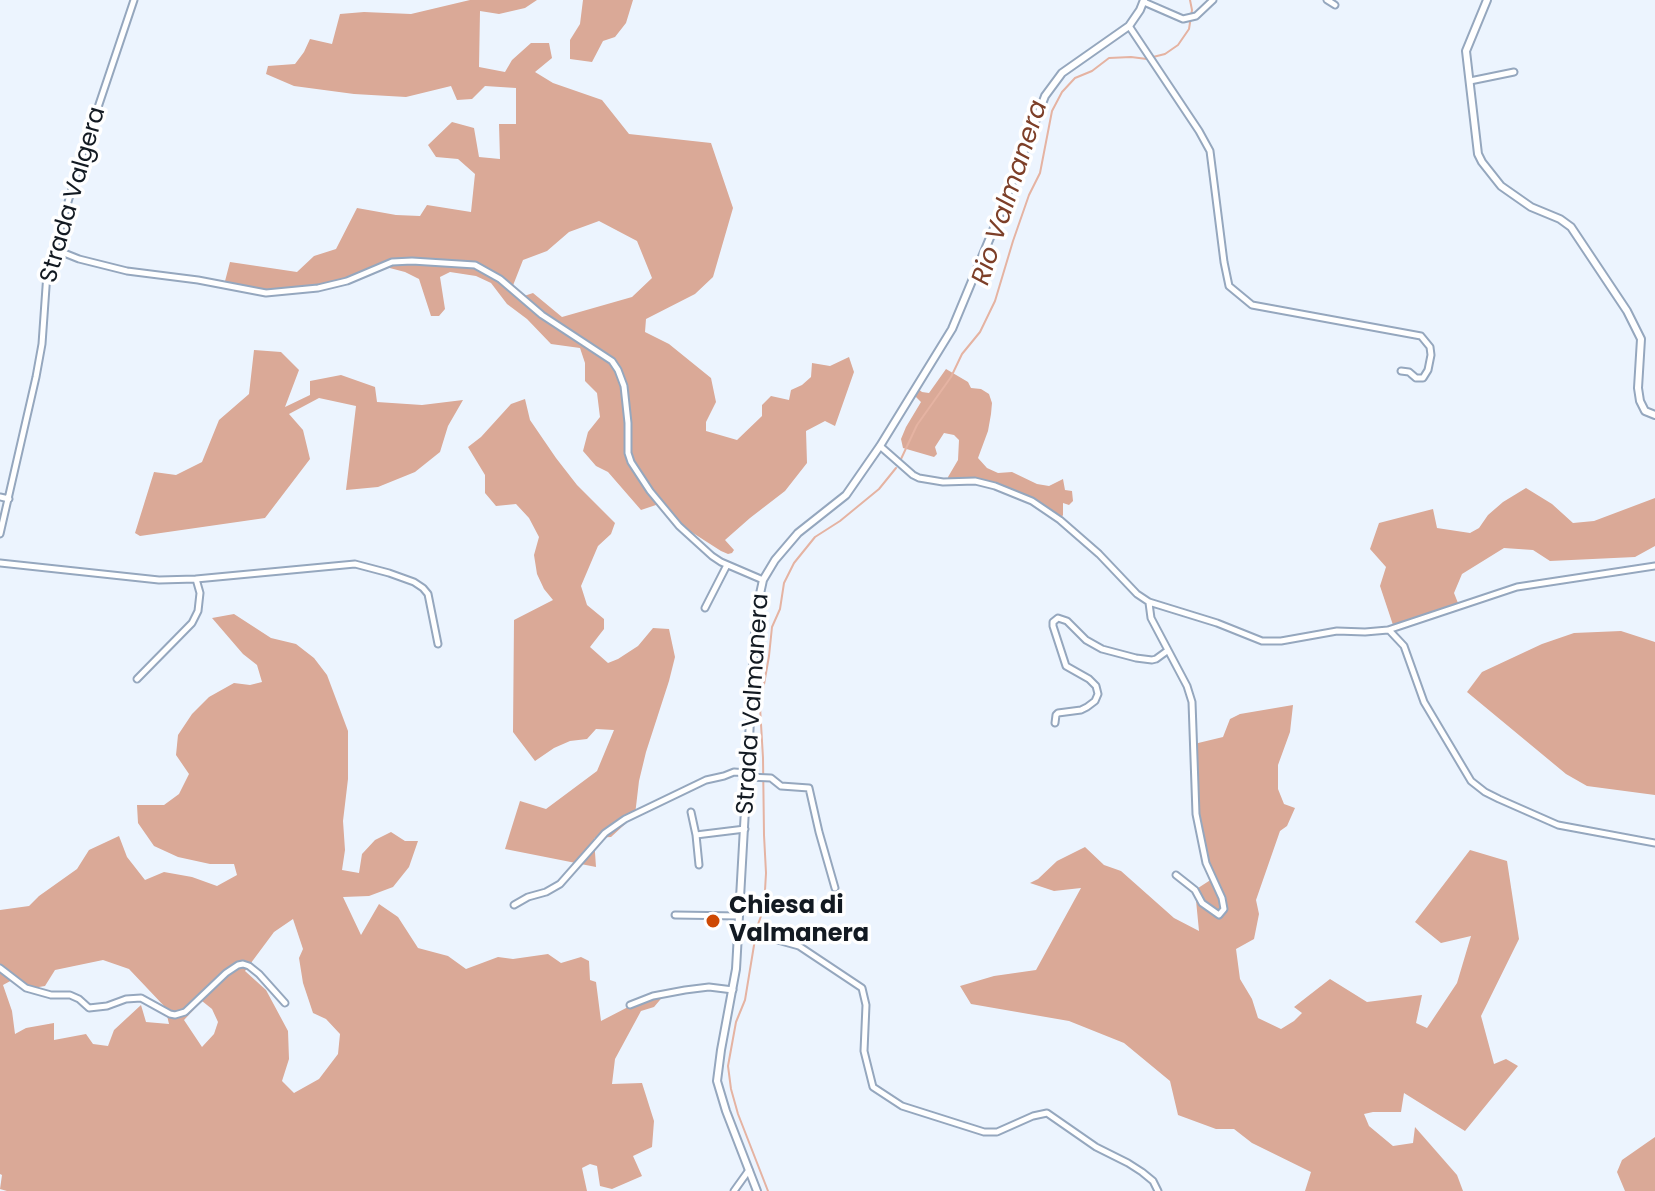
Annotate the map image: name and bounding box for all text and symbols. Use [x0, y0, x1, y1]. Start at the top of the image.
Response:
water label: Rio Valmanera [966, 97, 1056, 289]
street label: Strada Valgera [35, 104, 113, 286]
street label: Strada Valmanera [732, 592, 776, 816]
place label: Chiesa di Valmanera [729, 893, 869, 949]
marker: Chiesa di Valmanera [704, 912, 722, 930]

